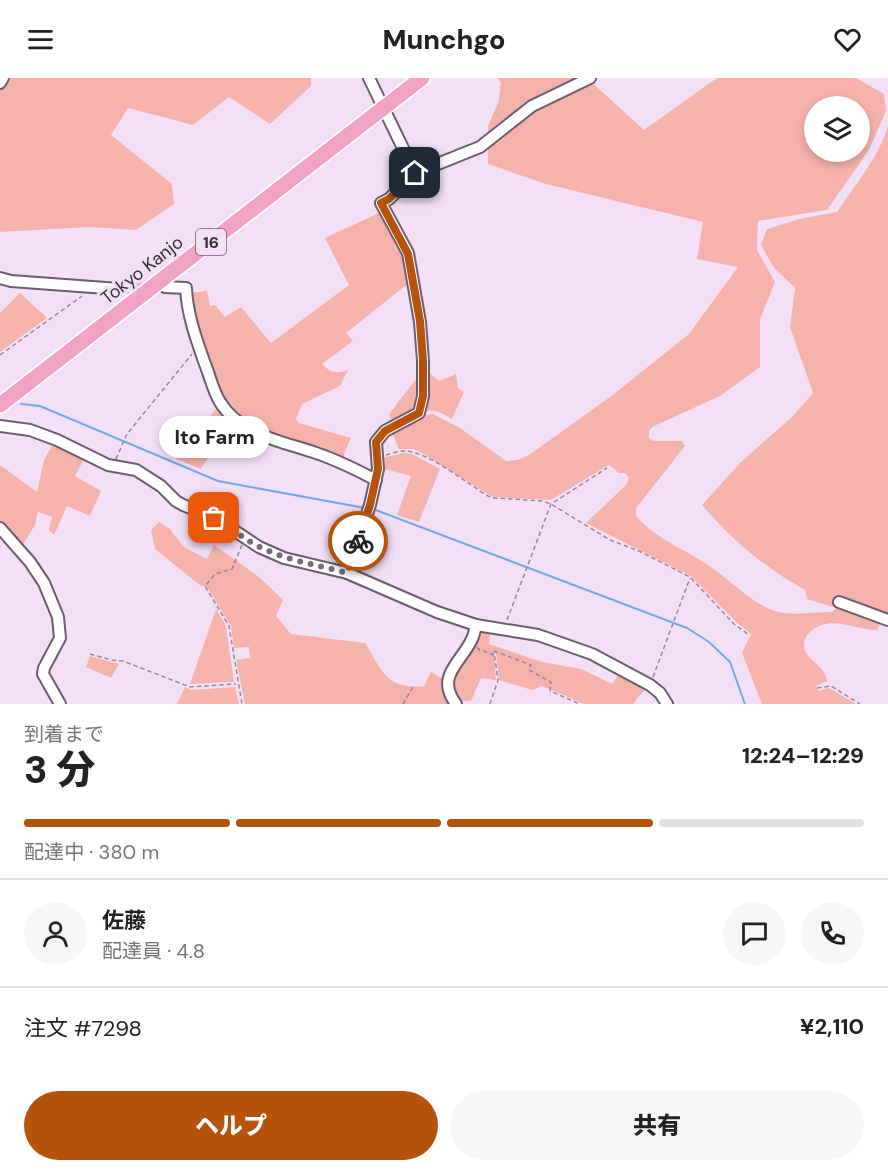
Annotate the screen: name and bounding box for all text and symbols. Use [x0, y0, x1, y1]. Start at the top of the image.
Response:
text: Munchgo [382, 22, 506, 57]
icon: menu [24, 23, 57, 56]
icon: heart [831, 23, 864, 56]
map controls [804, 96, 870, 162]
button: layers [804, 96, 870, 162]
pin [389, 147, 440, 198]
icon: home [398, 156, 431, 189]
road number: 16 [196, 229, 226, 255]
street label: Tokyo Kanjo [96, 230, 188, 310]
callout: Ito Farm [158, 416, 270, 458]
text: Ito Farm [174, 424, 255, 450]
pin [188, 492, 239, 543]
icon: bag [197, 501, 230, 534]
courier [328, 511, 388, 571]
icon: bike [342, 525, 375, 558]
text: 到着まで [24, 721, 104, 747]
text: 12:24–12:29 [742, 741, 864, 770]
text: 3 分 [24, 744, 96, 795]
text: 配達中 · 380 m [24, 839, 159, 865]
button: person [24, 902, 87, 965]
button: chat [723, 902, 786, 965]
button: phone [801, 902, 864, 965]
text: 佐藤 [102, 906, 146, 935]
text: 配達員 · 4.8 [102, 938, 205, 964]
text: ¥2,110 [800, 1012, 864, 1041]
text: 注文 #7298 [24, 1014, 142, 1043]
button: ヘルプ [24, 1091, 438, 1160]
button: 共有 [450, 1091, 864, 1160]

